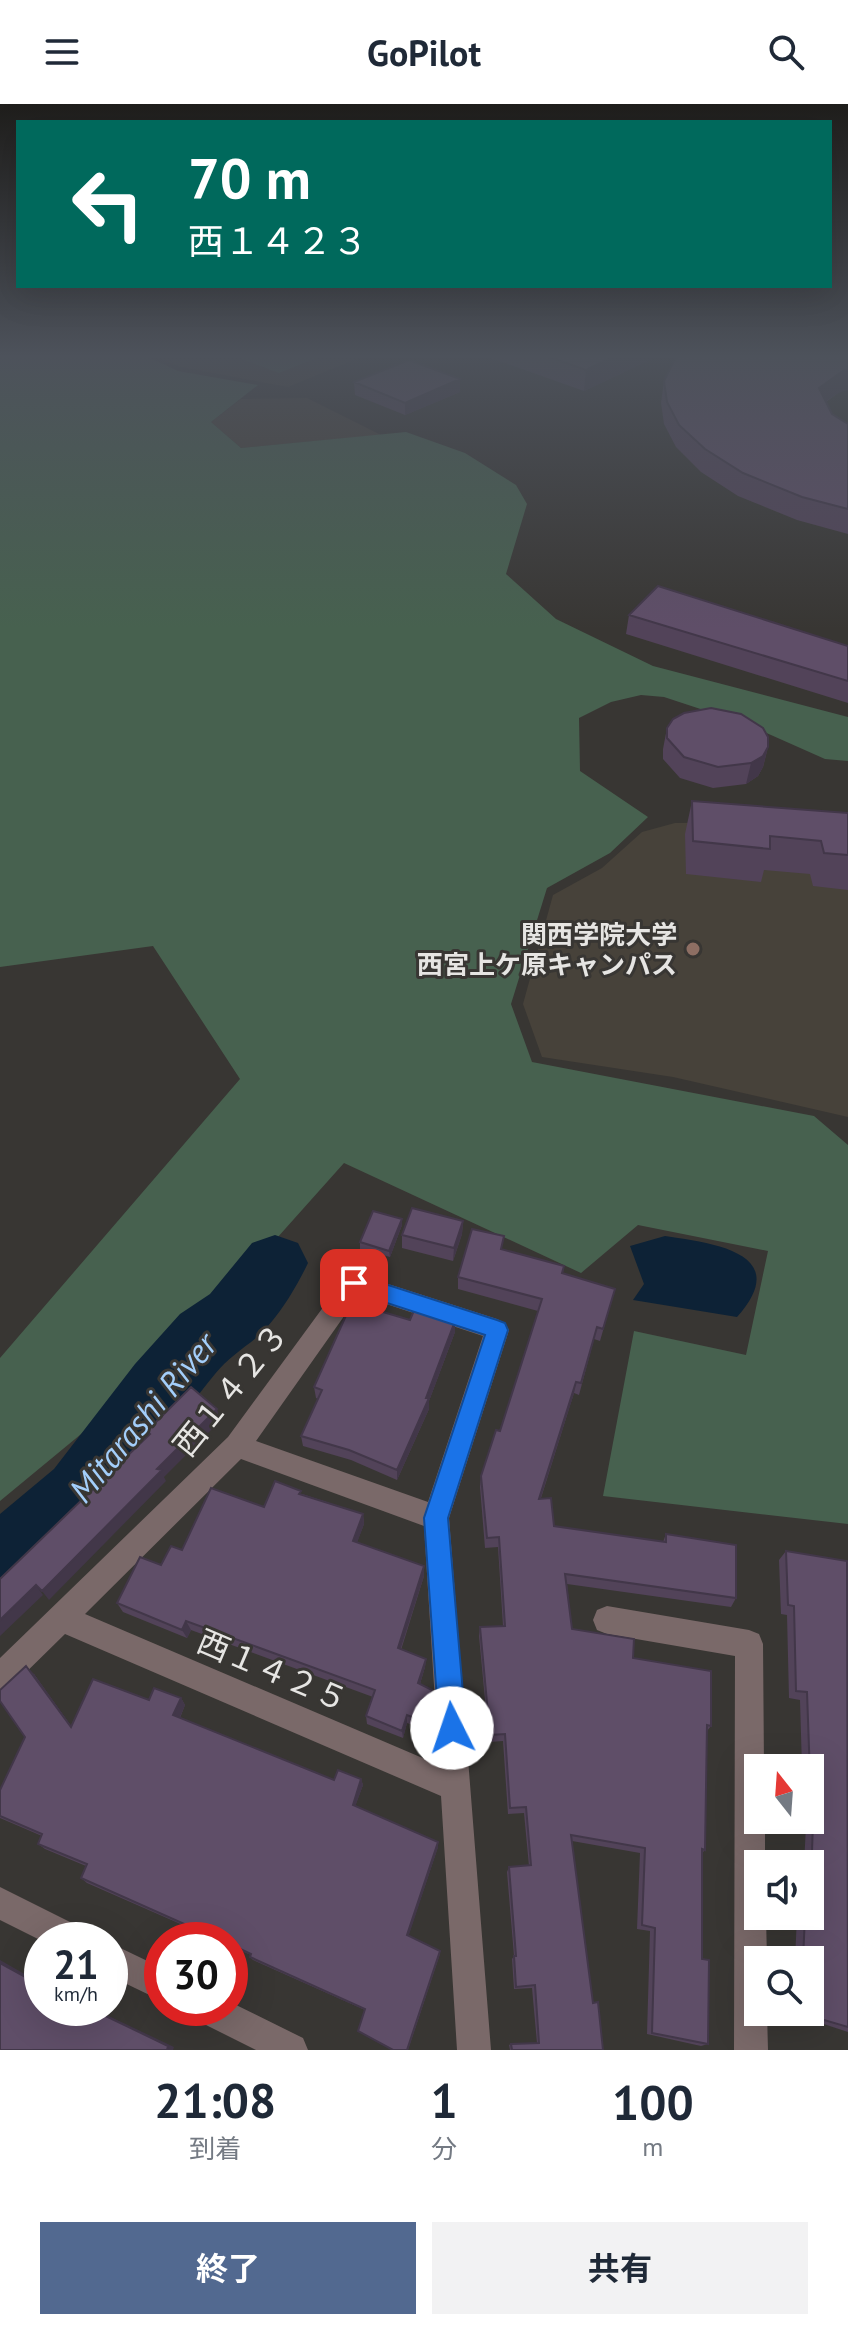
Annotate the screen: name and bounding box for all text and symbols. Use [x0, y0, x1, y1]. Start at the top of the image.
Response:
text: GoPilot [367, 29, 481, 76]
icon: menu [40, 30, 84, 74]
icon: search [764, 30, 808, 74]
text: 70 m [188, 142, 311, 214]
icon: left [56, 152, 160, 256]
text: 西１４２３ [188, 217, 368, 264]
place label: 関西学院大学 西宮上ケ原キャンパス [417, 918, 677, 981]
marker: 関西学院大学 西宮上ケ原キャンパス [684, 940, 702, 958]
pin [320, 1249, 388, 1317]
icon: arrive [332, 1261, 376, 1305]
street label: 西１４２３ [163, 1314, 297, 1464]
water label: Mitarashi River [58, 1322, 227, 1511]
street label: 西１４２５ [191, 1619, 355, 1721]
position arrow [410, 1686, 494, 1770]
north arrow [744, 1754, 824, 1834]
map controls [744, 1754, 824, 2026]
button: sound [744, 1850, 824, 1930]
speed limit sign: 30 [144, 1922, 248, 2026]
text: 21 [53, 1938, 99, 1990]
button: search [744, 1946, 824, 2026]
text: km/h [54, 1981, 98, 2007]
text: 21:08 [154, 2069, 276, 2131]
text: 1 [430, 2069, 458, 2131]
text: 100 [612, 2071, 694, 2133]
text: m [642, 2130, 663, 2163]
text: 到着 [189, 2132, 241, 2165]
text: 分 [431, 2132, 457, 2165]
button: 終了 [40, 2222, 416, 2314]
button: 共有 [432, 2222, 808, 2314]

